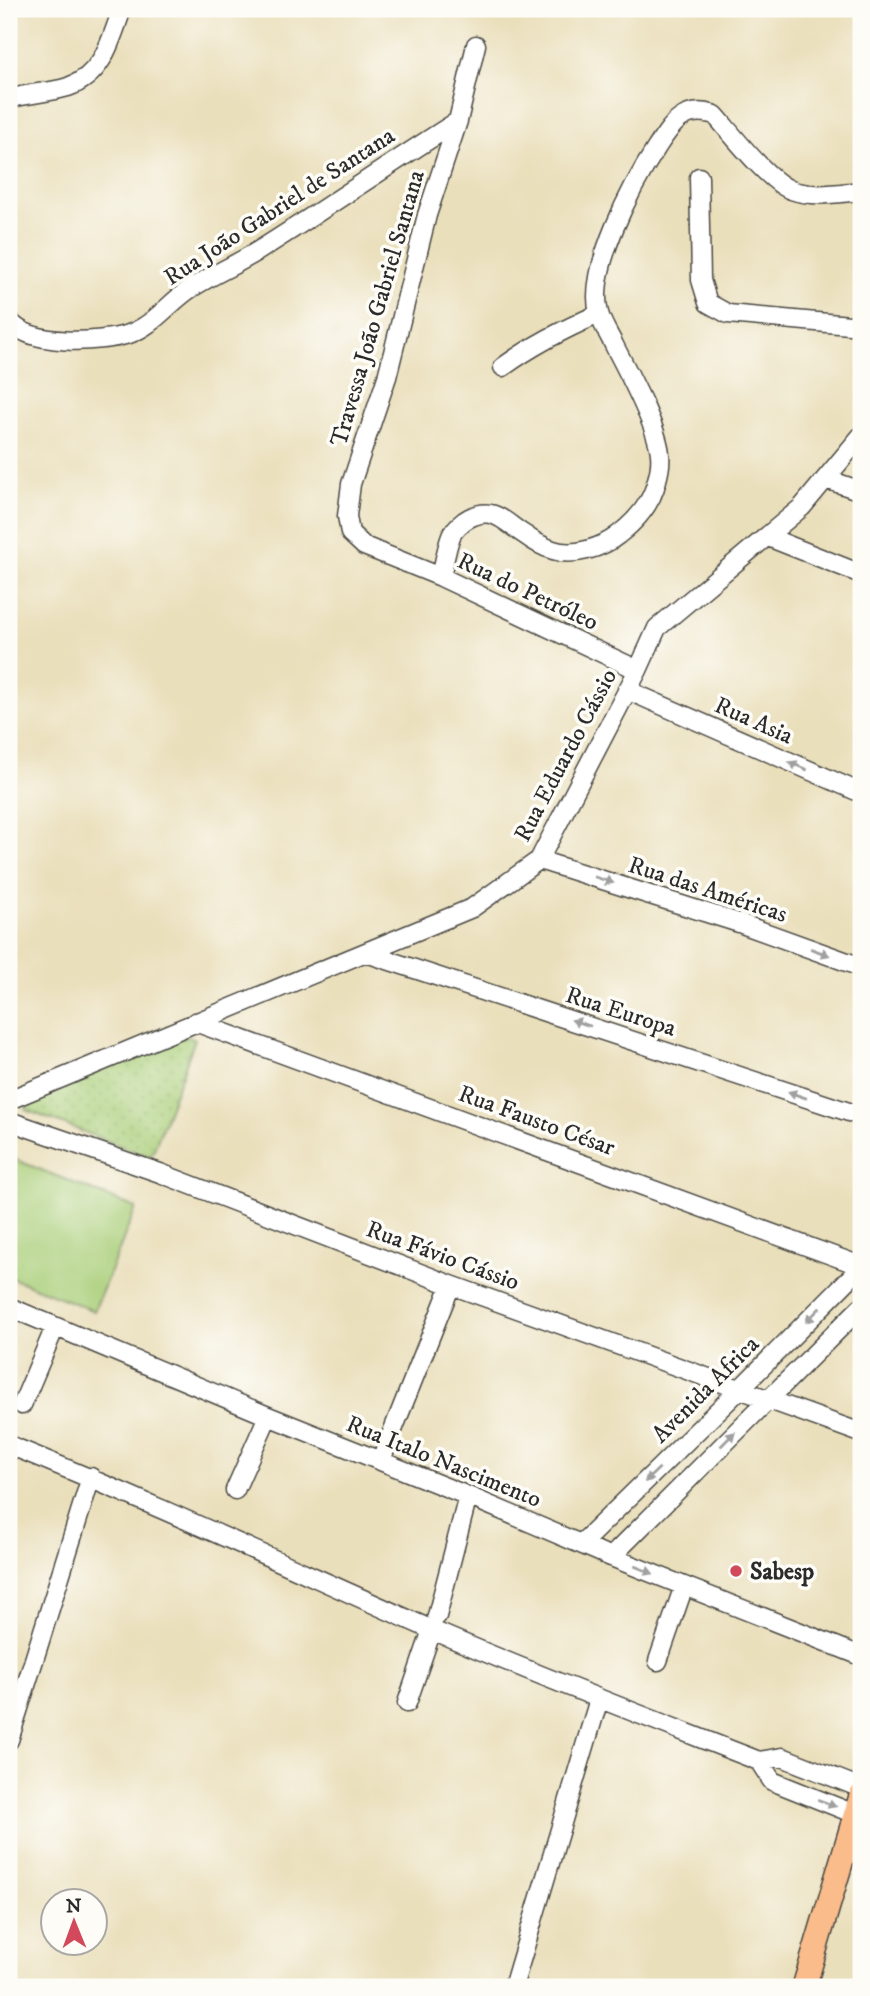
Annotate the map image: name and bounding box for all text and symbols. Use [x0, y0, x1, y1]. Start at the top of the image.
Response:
street label: Rua João Gabriel de Santana [159, 121, 401, 293]
street label: Travessa João Gabriel Santana [324, 166, 432, 450]
street label: Rua do Petróleo [452, 546, 603, 638]
street label: Rua Eduardo Cássio [508, 664, 624, 847]
street label: Rua Asia [710, 690, 798, 752]
one-way arrow [788, 760, 809, 771]
street label: Rua das Américas [625, 850, 791, 930]
one-way arrow [594, 876, 615, 886]
one-way arrow [810, 947, 831, 958]
street label: Rua Europa [562, 980, 680, 1044]
one-way arrow [570, 1017, 591, 1028]
street label: Rua Fausto César [454, 1079, 619, 1163]
one-way arrow [786, 1089, 807, 1100]
street label: Rua Fávio Cássio [362, 1214, 523, 1298]
one-way arrow [806, 1306, 822, 1323]
street label: Avenida Africa [646, 1329, 766, 1450]
street label: Rua Italo Nascimento [342, 1409, 546, 1515]
one-way arrow [720, 1431, 736, 1448]
one-way arrow [644, 1467, 661, 1483]
place label: Sabesp [750, 1557, 814, 1587]
marker: Sabesp [728, 1563, 744, 1579]
one-way arrow [634, 1565, 655, 1576]
one-way arrow [816, 1798, 837, 1809]
north arrow [38, 1888, 108, 1958]
text: N [66, 1895, 82, 1918]

